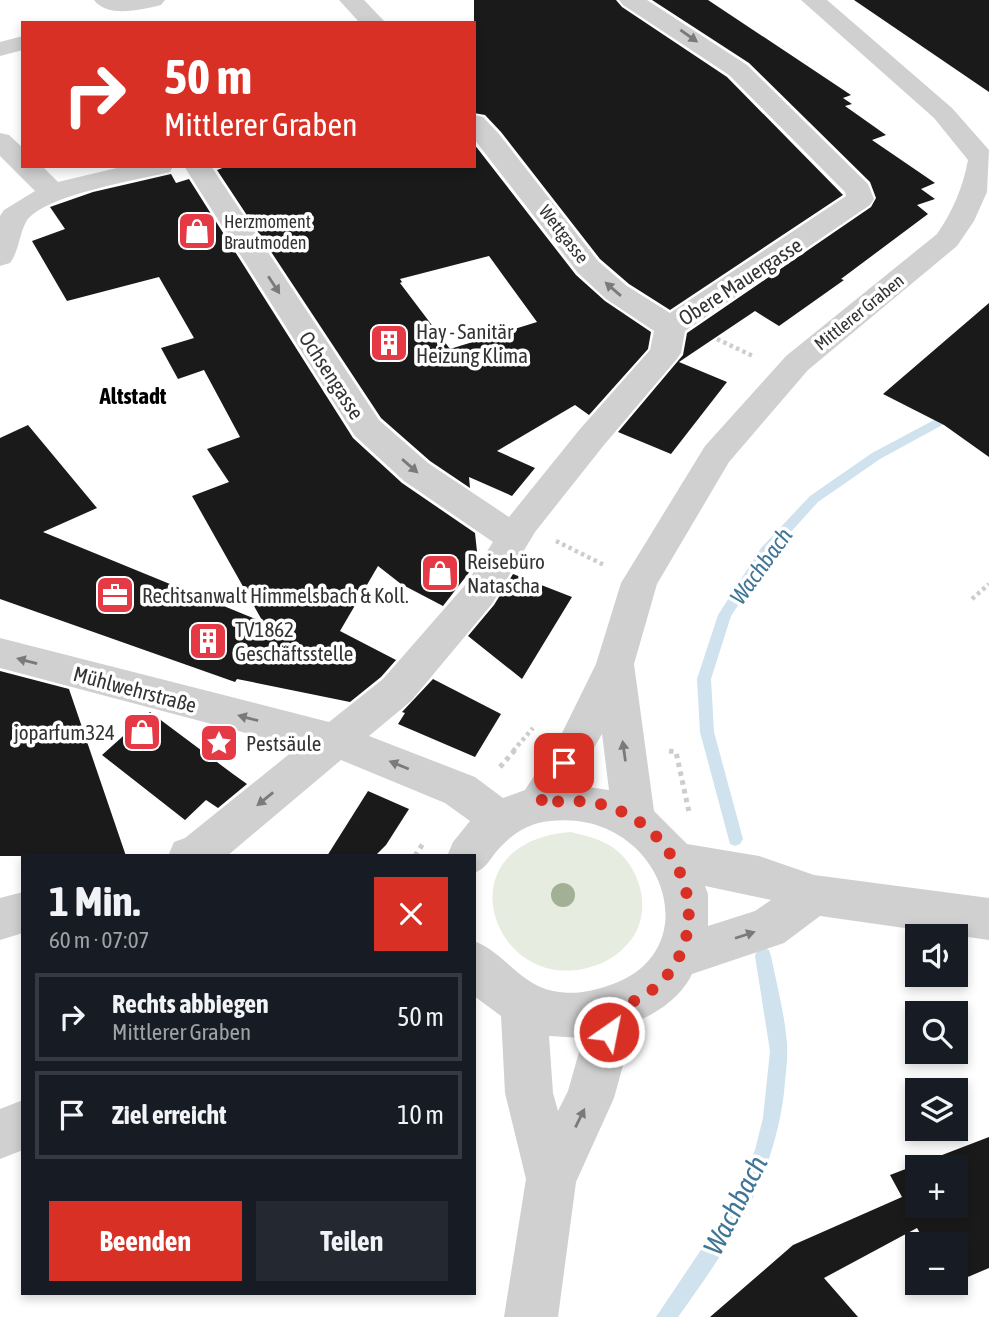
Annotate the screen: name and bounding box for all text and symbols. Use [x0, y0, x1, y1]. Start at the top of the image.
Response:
one-way arrow [680, 29, 698, 43]
text: 50 m [164, 48, 252, 104]
icon: right [49, 49, 140, 140]
text: Mittlerer Graben [164, 106, 358, 143]
street label: Wettgasse [535, 201, 593, 267]
shop icon: Herzmoment Brautmoden [176, 210, 218, 252]
place label: Herzmoment Brautmoden [224, 211, 311, 253]
street label: Obere Mauergasse [674, 232, 806, 330]
street label: Mittlerer Graben [810, 270, 908, 354]
one-way arrow [267, 276, 281, 294]
one-way arrow [605, 282, 622, 297]
place label: Hay - Sanitär Heizung Klima [416, 319, 528, 367]
building icon: Hay - Sanitär Heizung Klima [368, 322, 410, 364]
street label: Ochsengasse [295, 326, 369, 424]
district label: Altstadt [99, 383, 167, 409]
one-way arrow [401, 458, 418, 473]
water label: Wachbach [725, 523, 797, 609]
place label: Reisebüro Natascha [467, 549, 545, 597]
shop icon: Reisebüro Natascha [419, 552, 461, 594]
office icon: Rechtsanwalt Himmelsbach & Koll. [94, 574, 136, 616]
place label: Rechtsanwalt Himmelsbach & Koll. [142, 583, 409, 607]
place label: TV1862 Geschäftsstelle [235, 617, 353, 665]
building icon: TV1862 Geschäftsstelle [187, 620, 229, 662]
one-way arrow [17, 655, 38, 665]
street label: Mühlwehrstraße [71, 661, 199, 717]
shop icon: joparfum324 [121, 711, 163, 753]
one-way arrow [236, 712, 258, 723]
place label: joparfum324 [13, 720, 115, 744]
place icon: Pestsäule [198, 722, 240, 764]
place label: Pestsäule [246, 731, 321, 755]
pin [534, 733, 594, 793]
one-way arrow [618, 740, 629, 762]
icon: arrive [545, 744, 583, 782]
one-way arrow [388, 760, 409, 771]
one-way arrow [257, 792, 275, 807]
text: 1 Min. [49, 877, 140, 925]
button: close [374, 877, 448, 951]
map controls [905, 924, 968, 1295]
button: sound [905, 924, 968, 987]
text: 60 m · 07:07 [49, 927, 149, 953]
one-way arrow [735, 929, 756, 940]
text: Rechts abbiegen [112, 989, 269, 1019]
position arrow [572, 995, 646, 1069]
icon: right [53, 998, 91, 1036]
button: search [905, 1001, 968, 1064]
text: 50 m [397, 1002, 444, 1032]
text: Mittlerer Graben [112, 1019, 251, 1045]
button: layers [905, 1078, 968, 1141]
icon: arrive [53, 1096, 91, 1134]
text: Ziel erreicht [112, 1100, 227, 1130]
text: 10 m [397, 1100, 444, 1130]
one-way arrow [575, 1108, 586, 1128]
water label: Wachbach [697, 1150, 774, 1260]
button: + [905, 1155, 968, 1218]
button: Beenden [49, 1201, 242, 1281]
button: Teilen [256, 1201, 448, 1281]
button: − [905, 1232, 968, 1295]

